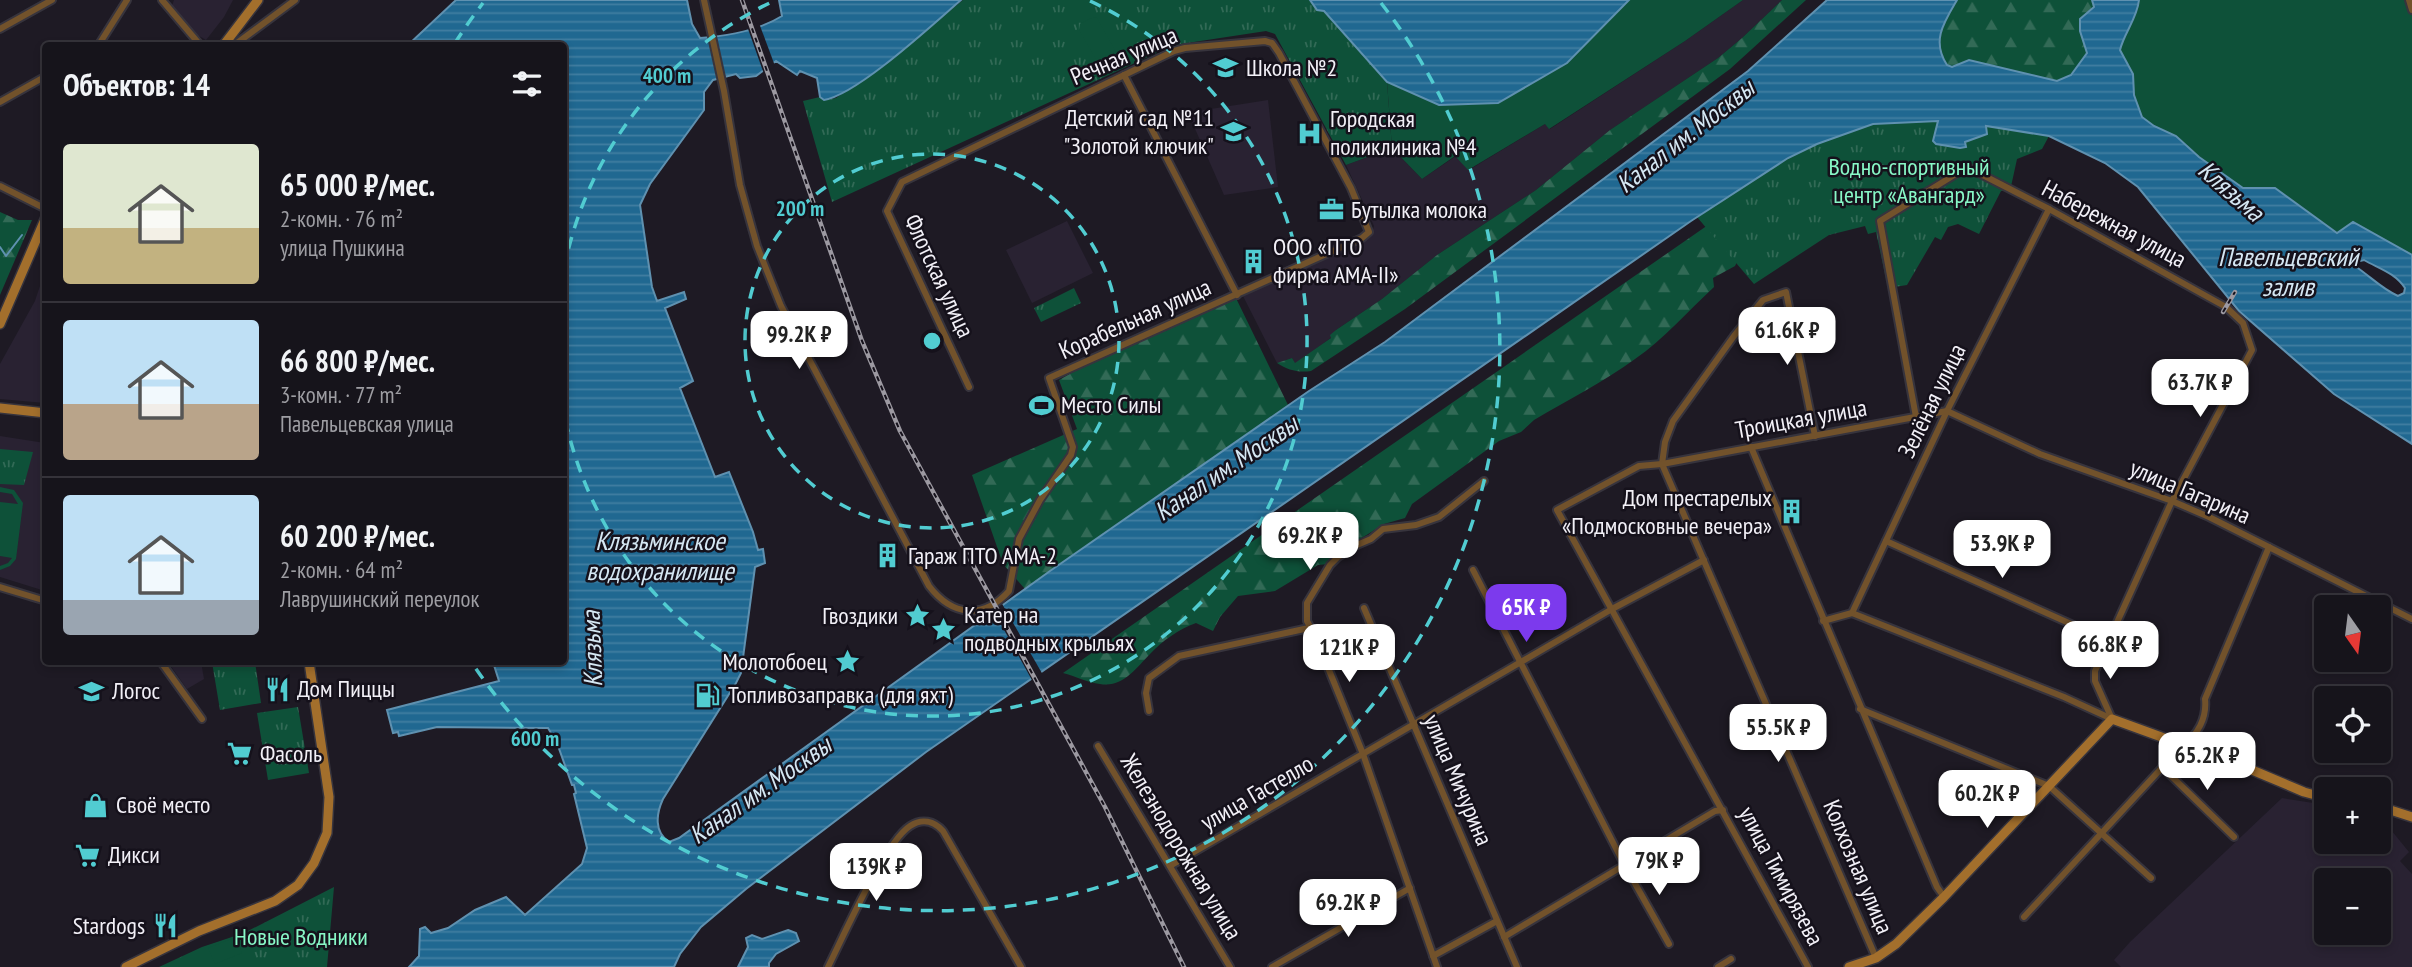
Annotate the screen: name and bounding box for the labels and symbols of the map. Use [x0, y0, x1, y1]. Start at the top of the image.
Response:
street label: Речная улица [1066, 19, 1182, 92]
place label: Школа №2 [1246, 52, 1337, 83]
school or university icon: Школа №2 [1212, 54, 1240, 82]
text: 400 m [643, 62, 691, 89]
water label: Канал им. Москвы [1609, 70, 1762, 200]
place label: Детский сад №11 "Золотой ключик" [1063, 102, 1214, 161]
place label: Городская поликлиника №4 [1330, 103, 1477, 162]
school or university icon: Детский сад №11 "Золотой ключик" [1220, 118, 1248, 146]
hospital icon: Городская поликлиника №4 [1296, 119, 1324, 147]
park label: Водно-спортивный центр «Авангард» [1828, 151, 1990, 210]
water label: Клязьма [2192, 153, 2272, 229]
street label: Набережная улица [2037, 172, 2192, 275]
place label: Бутылка молока [1351, 194, 1487, 225]
text: 200 m [776, 195, 824, 222]
office icon: Бутылка молока [1317, 196, 1345, 224]
street label: Флотская улица [897, 209, 982, 342]
place label: ООО «ПТО фирма АМА-II» [1273, 231, 1398, 290]
water label: Павельцевский залив [2218, 240, 2361, 303]
building icon: ООО «ПТО фирма АМА-II» [1239, 247, 1267, 275]
street label: Корабельная улица [1054, 271, 1216, 366]
pin: 61.6K ₽ [1722, 308, 1852, 367]
pin: 99.2K ₽ [734, 312, 864, 371]
centre of rings [920, 329, 944, 353]
street label: Зелёная улица [1891, 339, 1972, 463]
pin: 63.7K ₽ [2135, 360, 2265, 419]
place label: Место Силы [1061, 389, 1161, 420]
sports icon: Место Силы [1027, 391, 1055, 419]
street label: Троицкая улица [1733, 392, 1869, 445]
water label: Канал им. Москвы [1148, 406, 1305, 528]
street label: улица Гагарина [2125, 452, 2255, 531]
place label: Дом престарелых «Подмосковные вечера» [1562, 482, 1772, 541]
building icon: Дом престарелых «Подмосковные вечера» [1778, 498, 1806, 526]
pin: 69.2K ₽ [1245, 512, 1375, 572]
pin: 53.9K ₽ [1937, 520, 2067, 580]
water label: Клязьминское водохранилище [586, 524, 736, 587]
place label: Гараж ПТО АМА-2 [908, 540, 1057, 571]
building icon: Гараж ПТО АМА-2 [874, 542, 902, 570]
pin: 65K ₽ [1477, 584, 1575, 644]
north arrow [2314, 595, 2390, 672]
place label: Катер на подводных крыльях [964, 599, 1134, 658]
place label: Гвоздики [822, 600, 898, 631]
place icon: Гвоздики [904, 602, 932, 630]
water label: Клязьма [574, 609, 609, 688]
place icon: Катер на подводных крыльях [930, 615, 958, 643]
pin: 66.8K ₽ [2045, 622, 2175, 681]
pin: 121K ₽ [1292, 624, 1406, 684]
place label: Молотобоец [722, 646, 827, 677]
place icon: Молотобоец [833, 648, 861, 676]
place label: Дом Пиццы [297, 673, 395, 704]
place label: Логос [111, 675, 161, 706]
restaurant icon: Дом Пиццы [263, 675, 291, 703]
school or university icon: Логос [78, 677, 106, 705]
place label: Топливозаправка (для яхт) [728, 679, 953, 710]
fuel station icon: Топливозаправка (для яхт) [694, 681, 722, 709]
pin: 55.5K ₽ [1713, 704, 1843, 764]
street label: улица Мичурина [1417, 709, 1500, 850]
text: 600 m [511, 725, 559, 752]
water label: Канал им. Москвы [682, 727, 839, 851]
pin: 65.2K ₽ [2142, 732, 2272, 792]
place label: Фасоль [260, 738, 322, 769]
supermarket icon: Фасоль [226, 740, 254, 768]
street label: Железнодорожная улица [1113, 747, 1249, 945]
street label: улица Гастелло [1195, 748, 1319, 837]
pin: 60.2K ₽ [1922, 770, 2052, 830]
place label: Своё место [116, 789, 210, 820]
shop icon: Своё место [82, 791, 110, 819]
street label: Колхозная улица [1816, 795, 1901, 938]
street label: улица Тимирязева [1732, 801, 1831, 951]
pin: 79K ₽ [1610, 838, 1708, 897]
place label: Дикси [108, 839, 160, 870]
supermarket icon: Дикси [74, 841, 102, 869]
pin: 139K ₽ [819, 844, 933, 903]
pin: 69.2K ₽ [1283, 880, 1413, 939]
place label: Stardogs [73, 910, 145, 941]
restaurant icon: Stardogs [151, 912, 179, 940]
park label: Новые Водники [234, 921, 368, 952]

